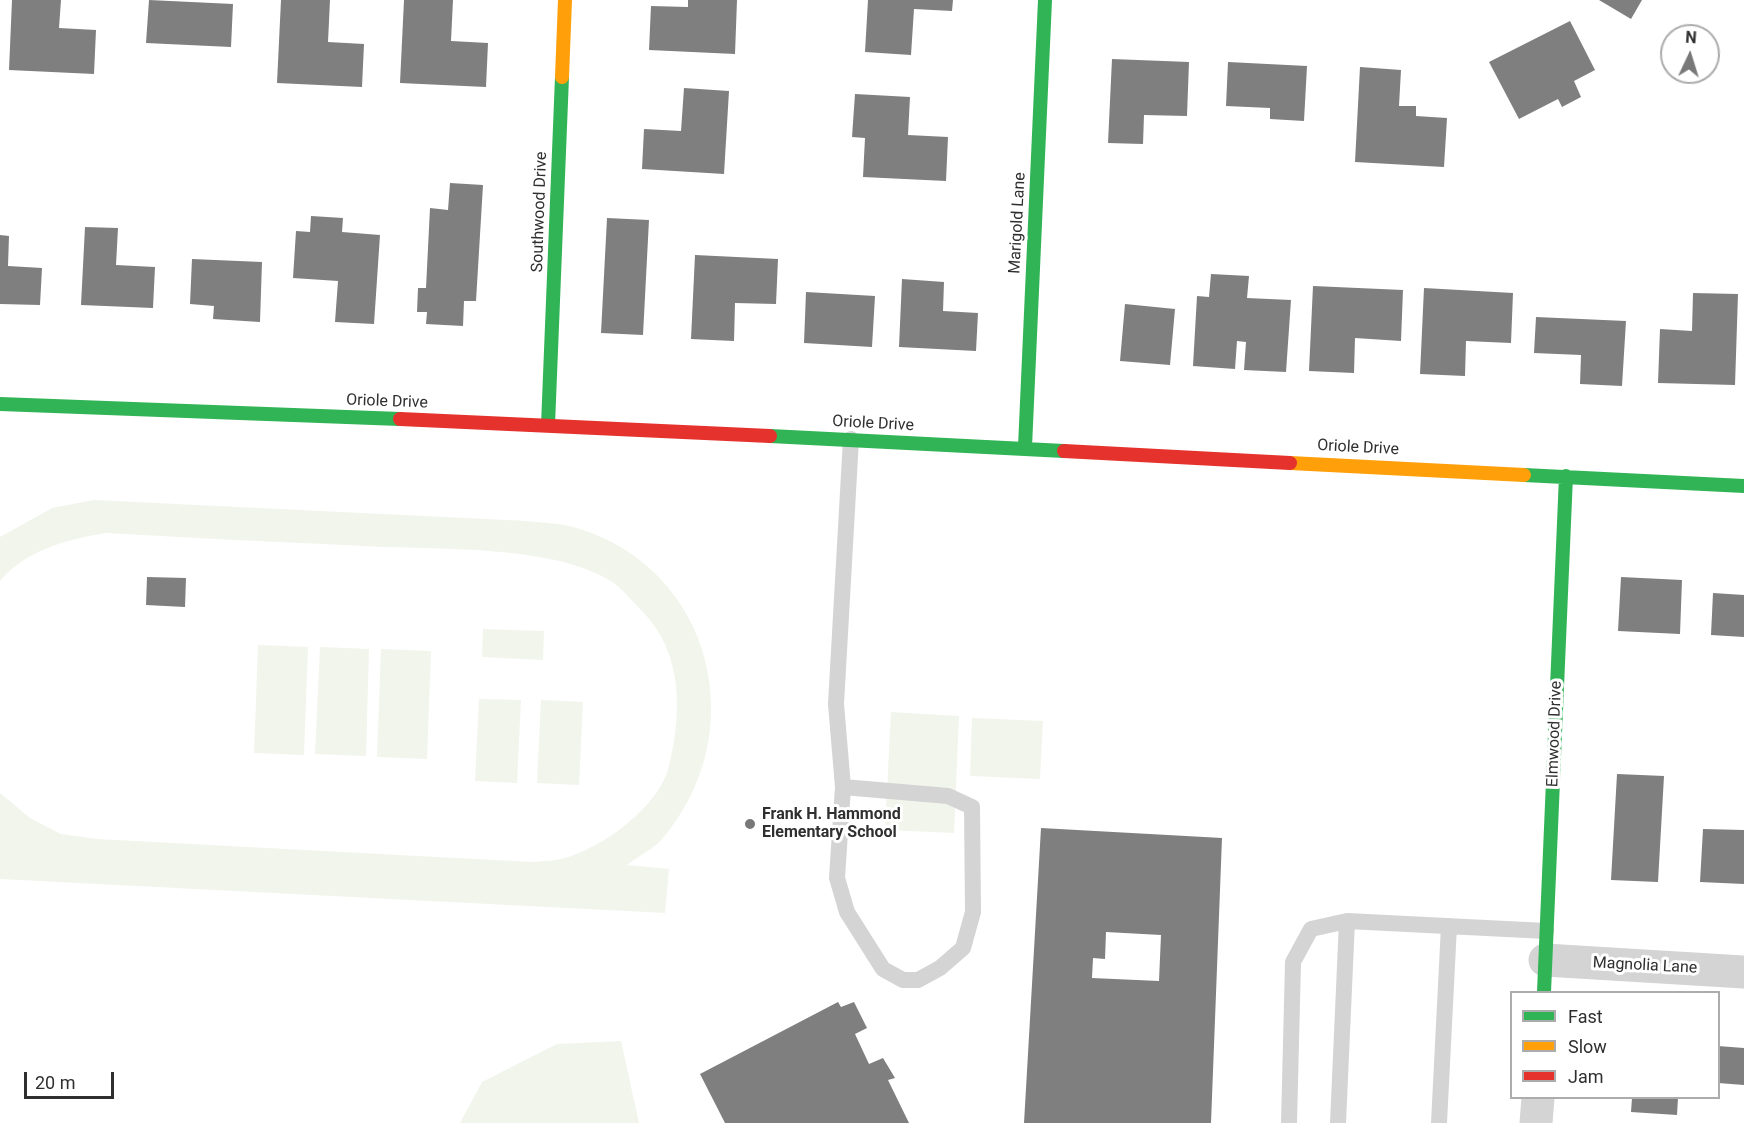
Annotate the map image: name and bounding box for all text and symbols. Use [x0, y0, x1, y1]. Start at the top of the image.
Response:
north arrow [1660, 24, 1720, 84]
text: N [1685, 28, 1697, 47]
street label: Southwood Drive [528, 151, 552, 273]
street label: Marigold Lane [1006, 172, 1030, 274]
street label: Oriole Drive [346, 391, 428, 413]
street label: Oriole Drive [832, 412, 914, 436]
street label: Oriole Drive [1317, 436, 1399, 460]
street label: Elmwood Drive [1544, 681, 1566, 787]
place label: Frank H. Hammond Elementary School [762, 805, 901, 843]
marker: Frank H. Hammond Elementary School [743, 817, 757, 831]
street label: Magnolia Lane [1592, 954, 1698, 978]
legend [1510, 991, 1720, 1099]
text: Fast [1568, 1006, 1603, 1027]
text: Slow [1568, 1036, 1607, 1057]
scale bar [27, 1060, 117, 1098]
text: Jam [1568, 1066, 1604, 1087]
text: 20 m [35, 1072, 75, 1093]

